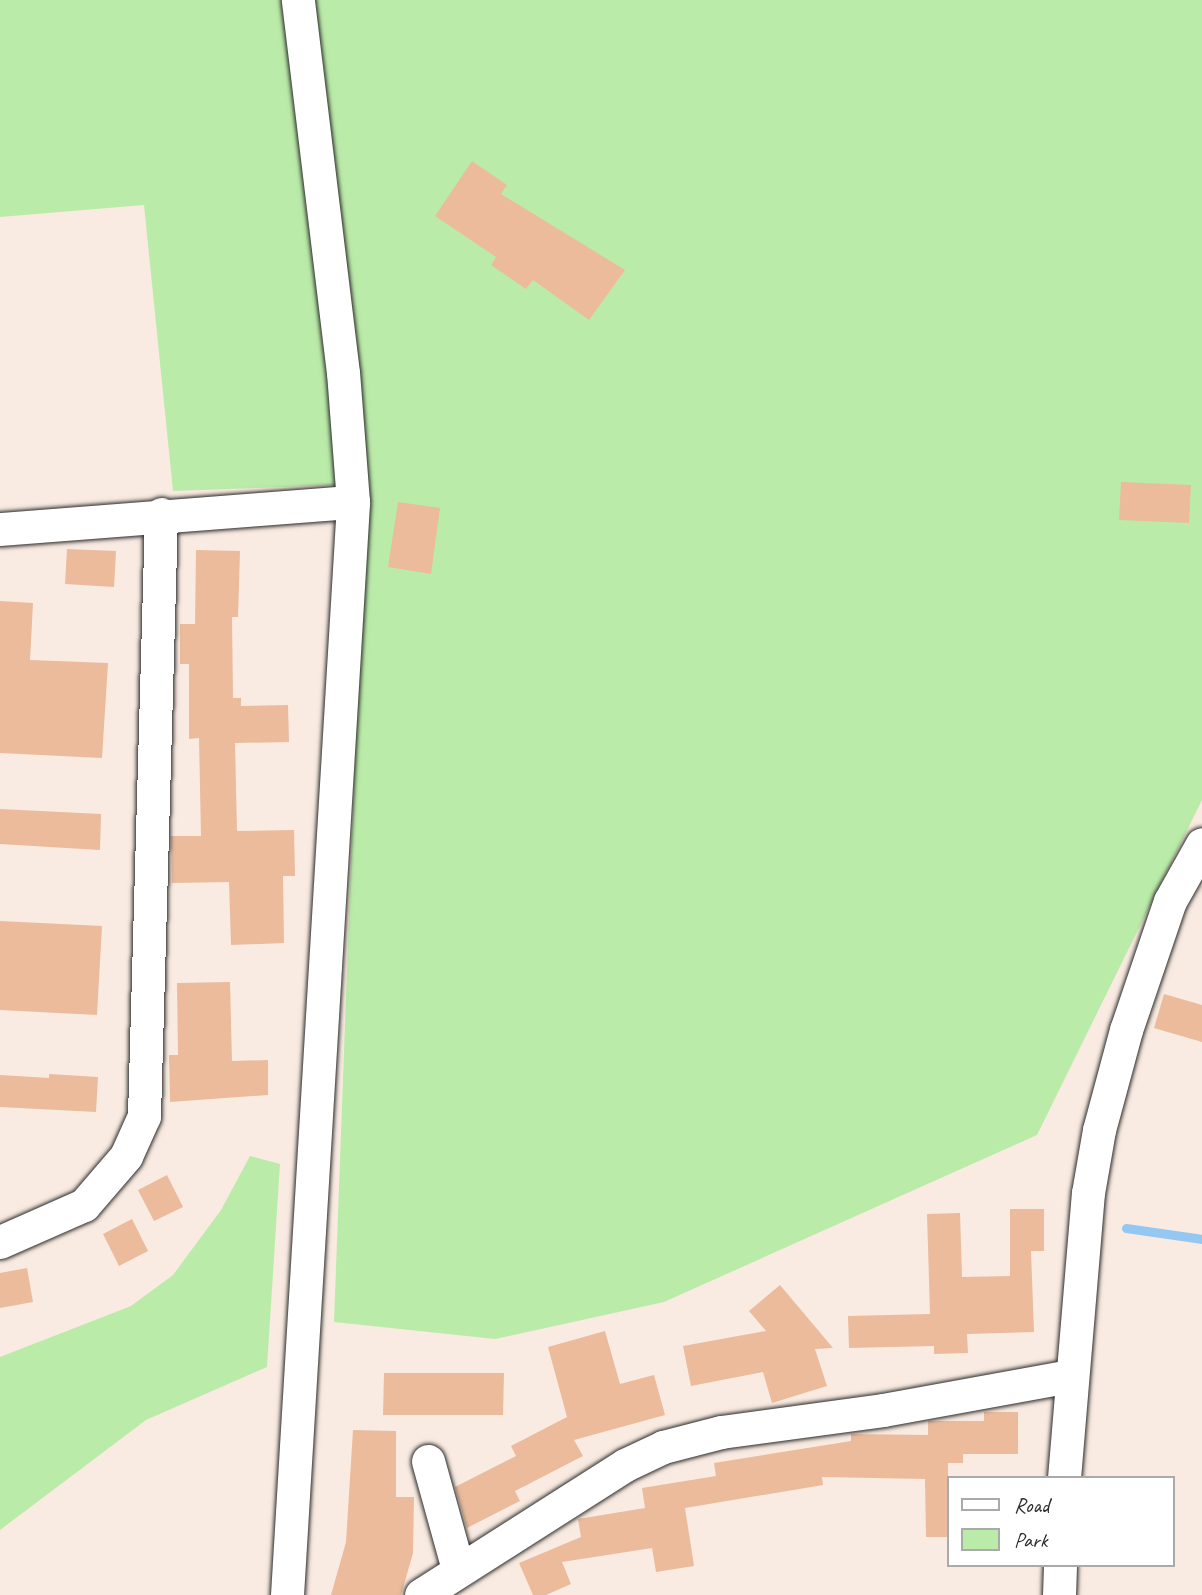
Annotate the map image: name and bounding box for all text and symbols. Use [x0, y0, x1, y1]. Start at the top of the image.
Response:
legend [946, 1476, 1174, 1567]
text: Road [1014, 1492, 1049, 1518]
text: Park [1014, 1527, 1047, 1553]

